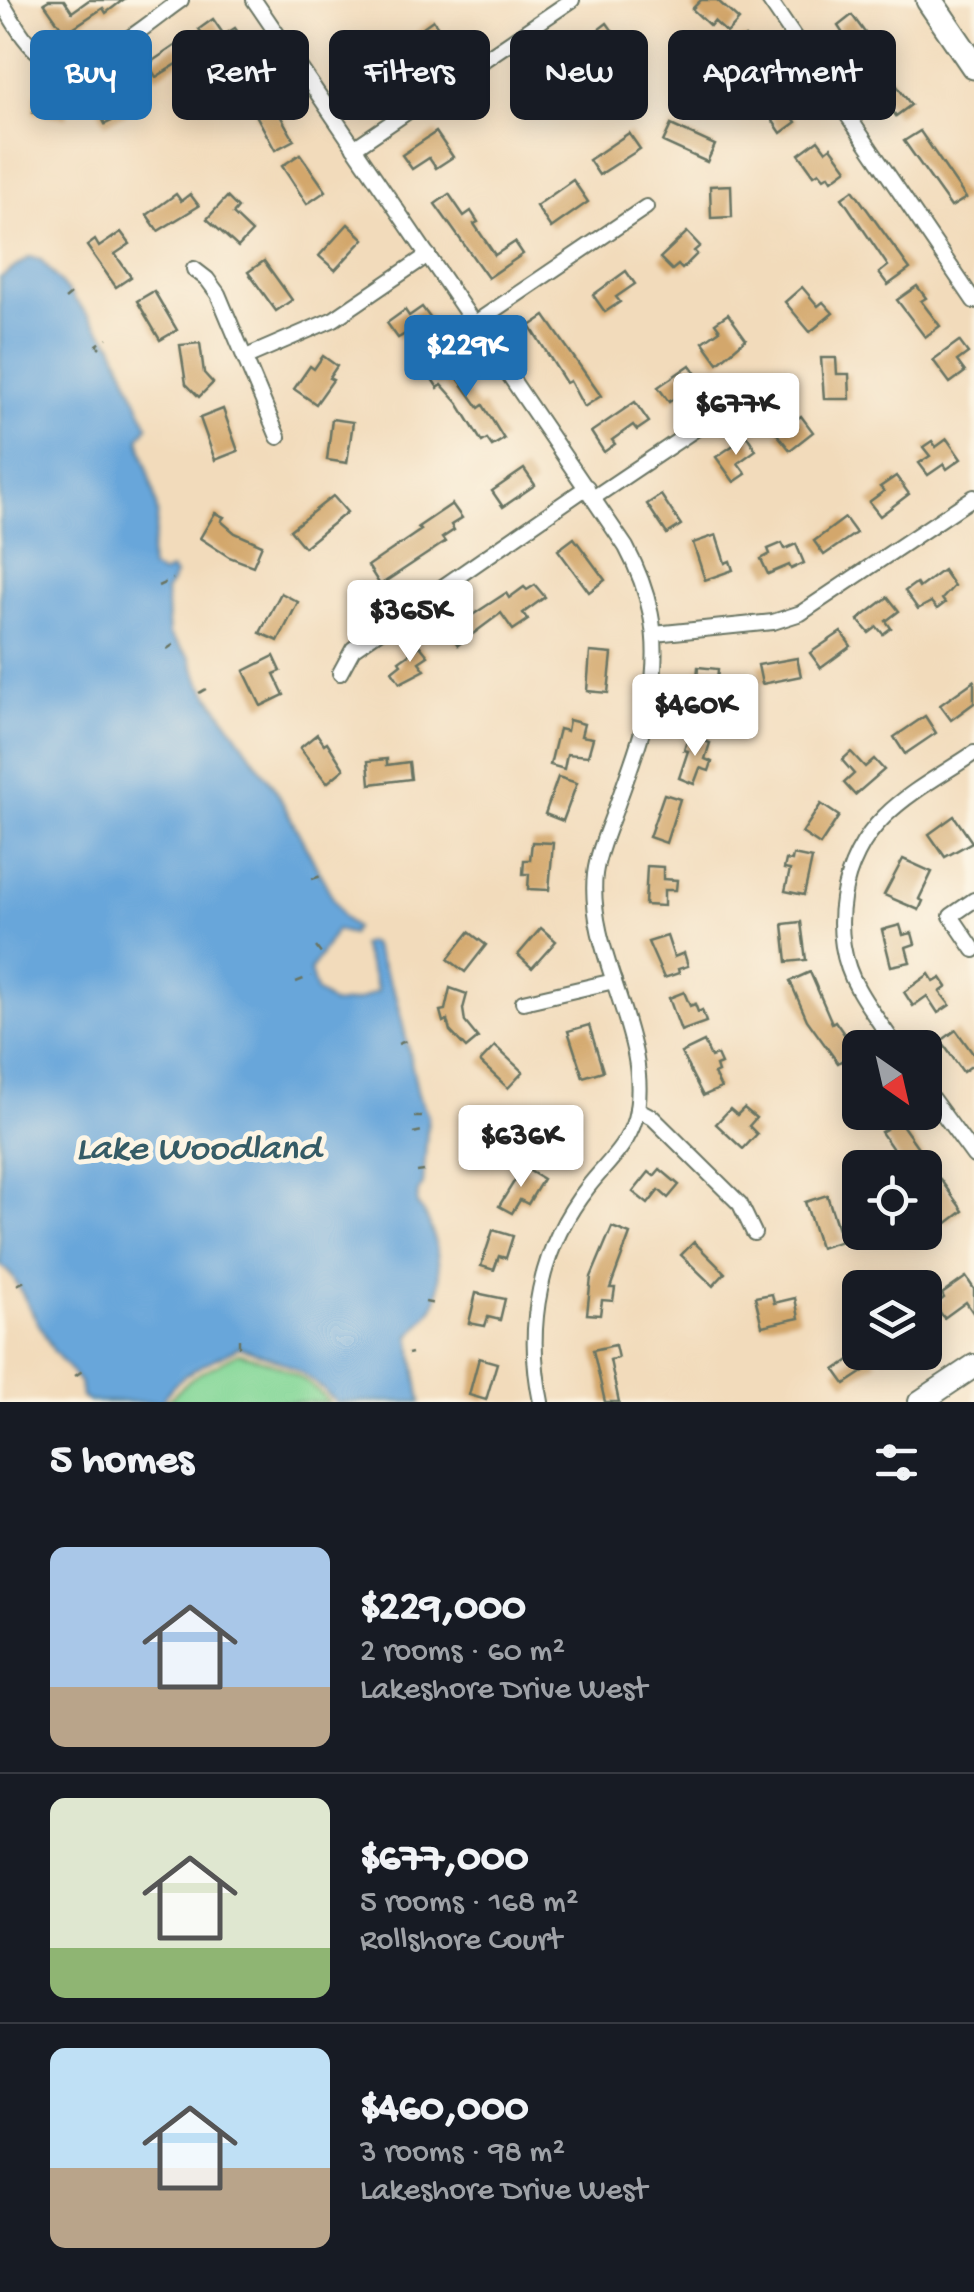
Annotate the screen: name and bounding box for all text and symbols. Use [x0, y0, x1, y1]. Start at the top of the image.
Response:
chip: Buy [30, 30, 152, 120]
chip: Rent [172, 30, 309, 120]
chip: Filters [329, 30, 490, 120]
chip: New [510, 30, 648, 120]
chip: Apartment [668, 30, 896, 120]
pin: $229K [396, 315, 536, 400]
text: $229K [426, 328, 506, 366]
pin: $677K [666, 373, 806, 458]
text: $677K [695, 386, 777, 424]
pin: $365K [340, 580, 480, 665]
text: $365K [369, 593, 451, 631]
pin: $460K [625, 674, 765, 759]
text: $460K [654, 687, 736, 725]
north arrow [842, 1030, 942, 1130]
map controls [842, 1030, 942, 1370]
pin: $636K [451, 1105, 591, 1190]
text: $636K [480, 1118, 562, 1156]
water label: Lake Woodland [76, 1129, 324, 1173]
button: locate [842, 1150, 942, 1250]
button: layers [842, 1270, 942, 1370]
icon: filters [869, 1435, 924, 1490]
text: 5 homes [50, 1438, 193, 1487]
text: $229,000 [360, 1585, 526, 1634]
icon: home [130, 1587, 250, 1707]
text: 2 rooms · 60 m² [360, 1634, 565, 1672]
text: Lakeshore Drive West [360, 1672, 647, 1710]
text: $677,000 [360, 1836, 529, 1885]
icon: home [130, 1838, 250, 1958]
text: 5 rooms · 168 m² [360, 1885, 578, 1923]
text: Rollshore Court [360, 1923, 562, 1961]
text: $460,000 [360, 2086, 529, 2135]
icon: home [130, 2088, 250, 2208]
text: 3 rooms · 98 m² [360, 2135, 565, 2173]
text: Lakeshore Drive West [360, 2173, 647, 2211]

